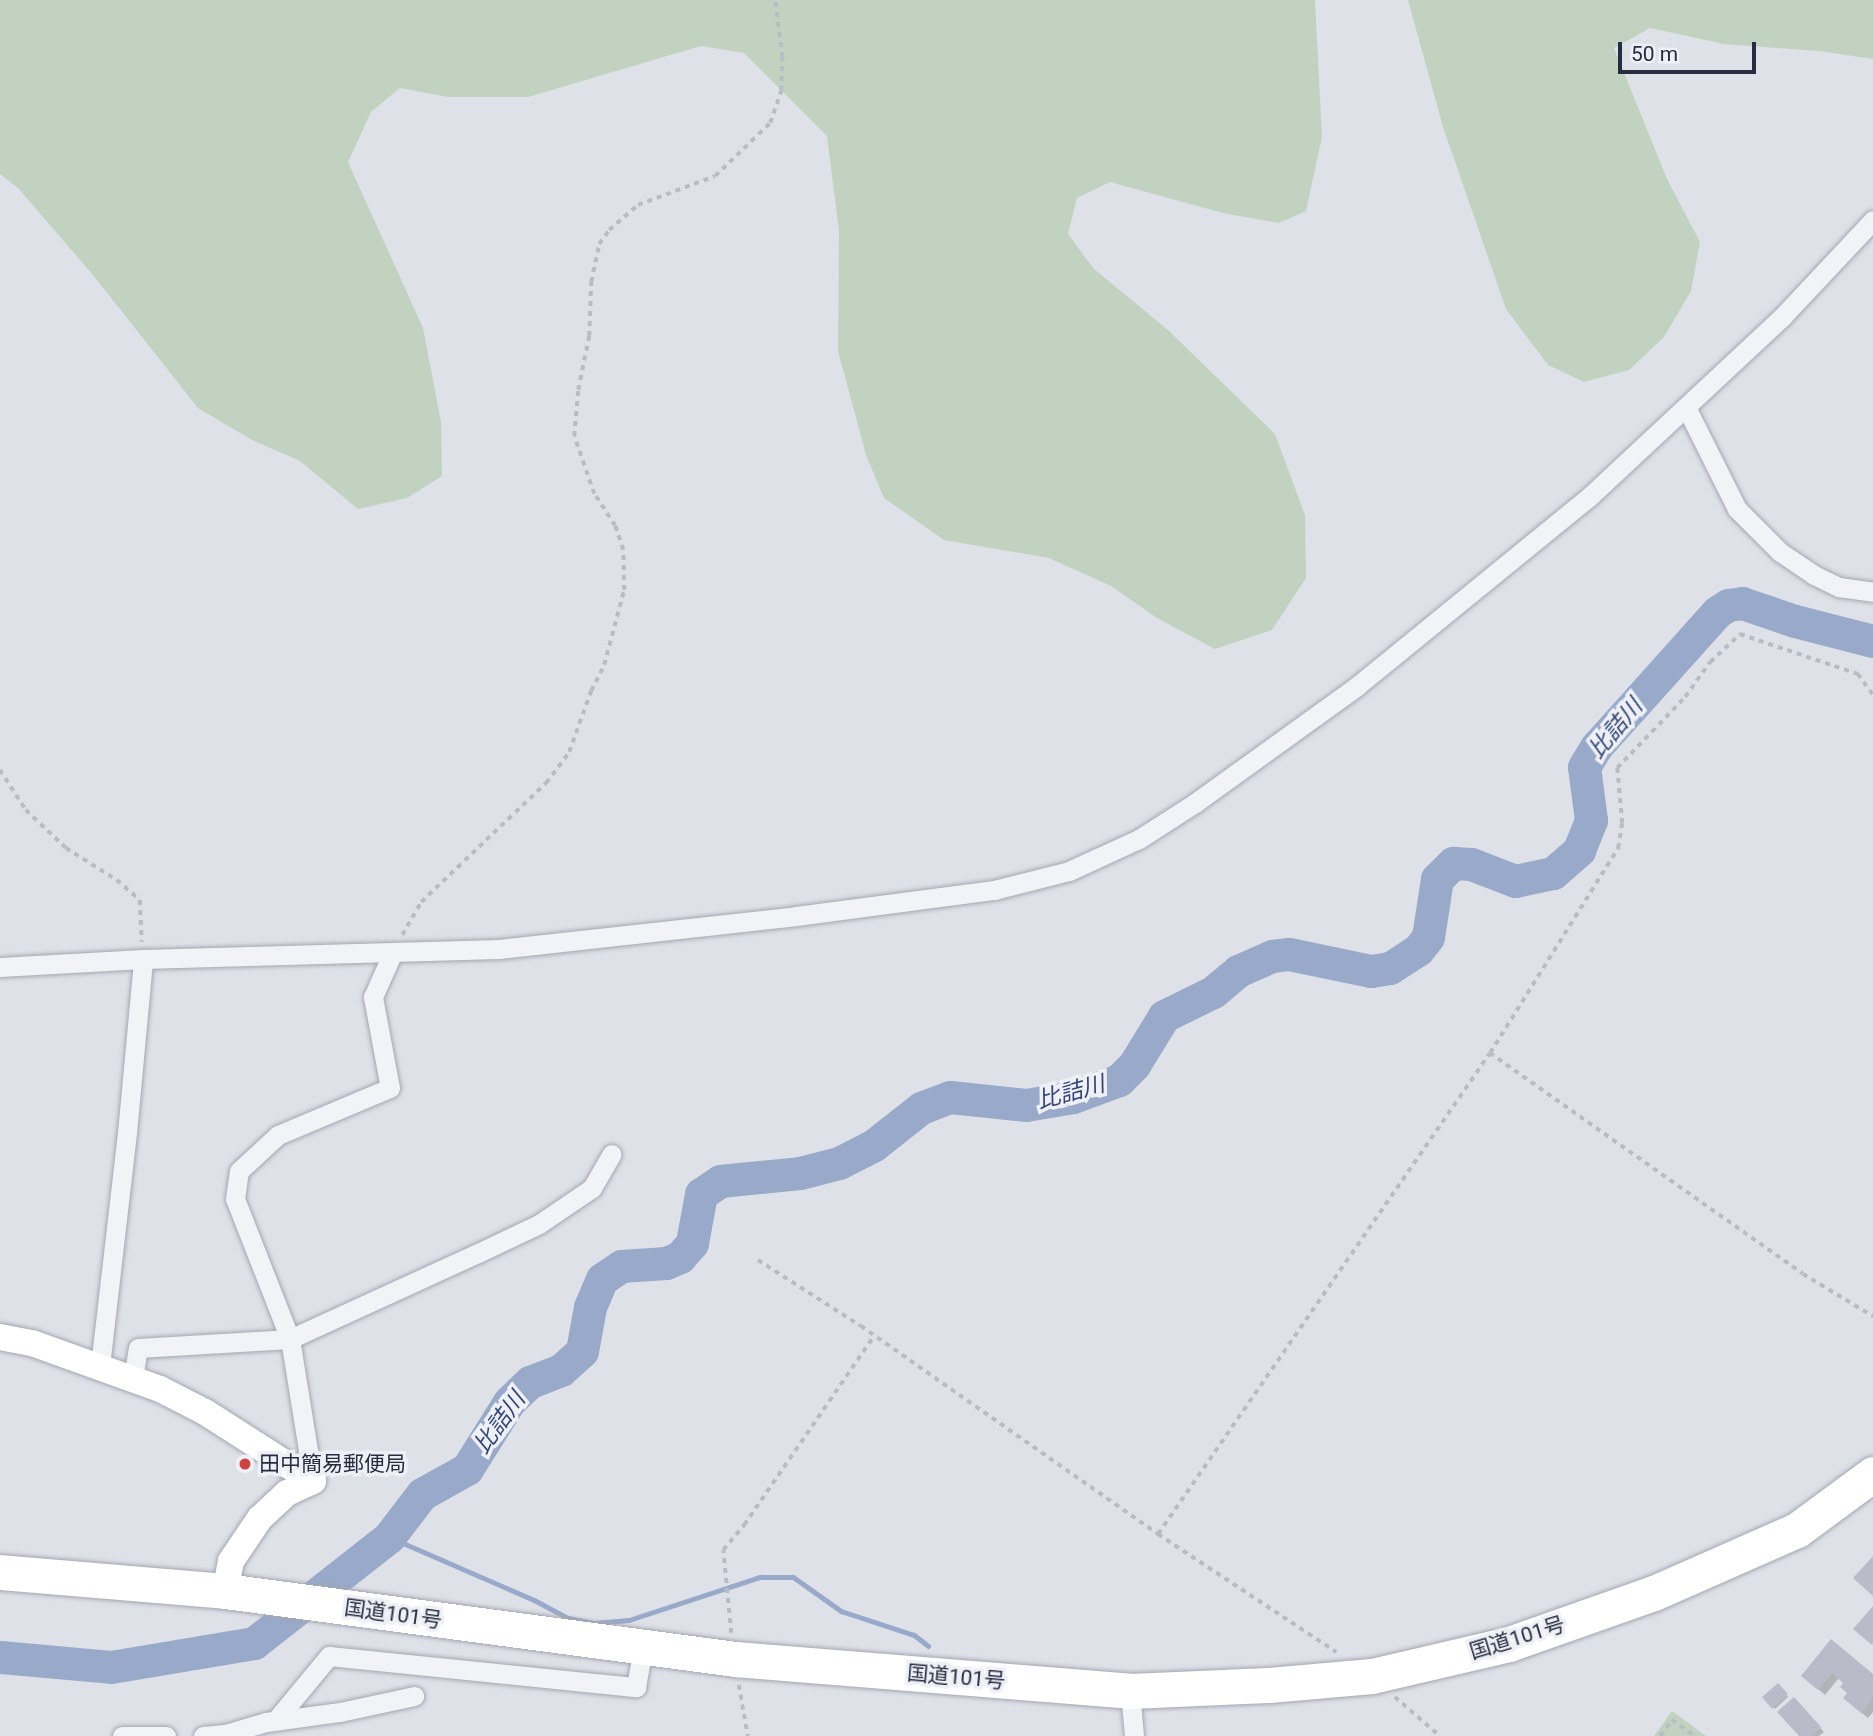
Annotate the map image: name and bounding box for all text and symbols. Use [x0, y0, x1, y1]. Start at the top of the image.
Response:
scale bar [1621, 28, 1759, 72]
text: 50 m [1631, 42, 1678, 66]
water label: 比詰川 [1583, 694, 1649, 764]
water label: 比詰川 [1034, 1071, 1108, 1115]
water label: 比詰川 [469, 1387, 531, 1459]
place label: 田中簡易郵便局 [259, 1451, 406, 1477]
marker: 田中簡易郵便局 [237, 1456, 253, 1472]
street label: 国道101号 [343, 1595, 443, 1633]
street label: 国道101号 [1466, 1612, 1568, 1664]
street label: 国道101号 [906, 1660, 1006, 1694]

